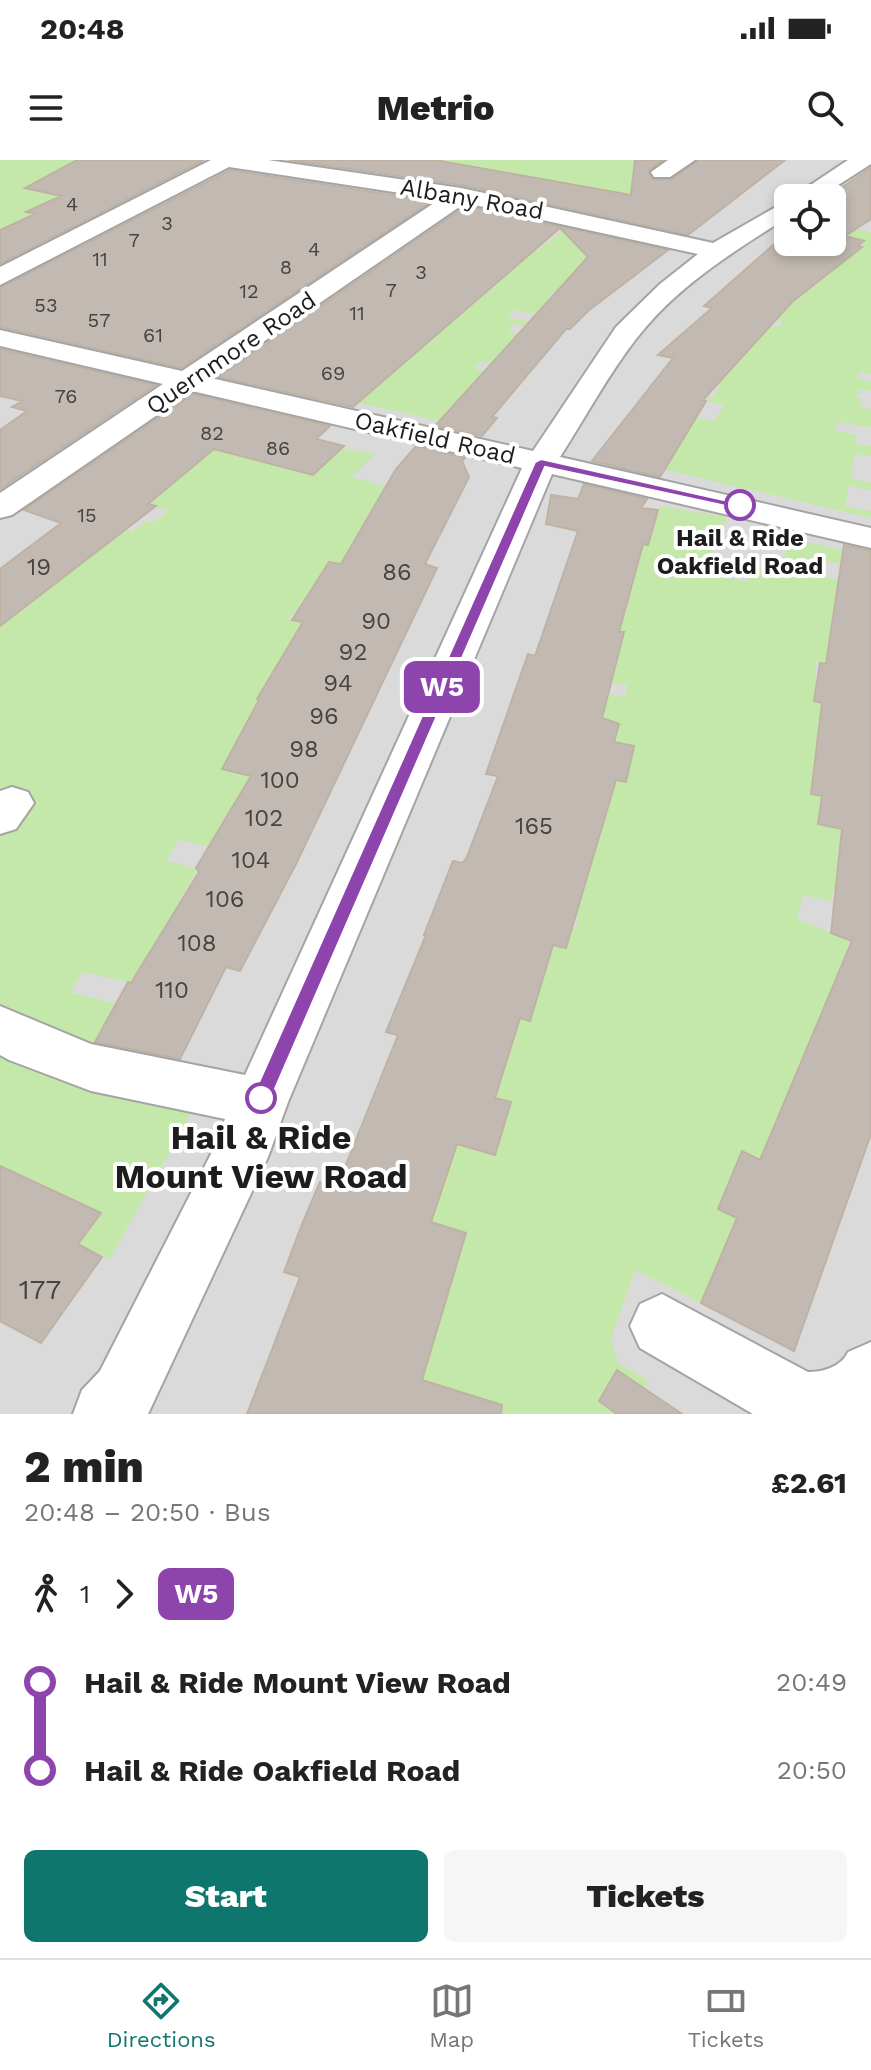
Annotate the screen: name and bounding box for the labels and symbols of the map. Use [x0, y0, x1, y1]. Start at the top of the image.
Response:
street label: Albany Road [398, 173, 546, 225]
house number: 4 [66, 192, 78, 216]
house number: 3 [161, 211, 173, 235]
house number: 7 [128, 228, 140, 252]
house number: 4 [308, 237, 320, 261]
house number: 11 [92, 247, 108, 271]
house number: 8 [280, 255, 292, 279]
house number: 3 [415, 260, 427, 284]
house number: 7 [385, 278, 397, 302]
house number: 12 [239, 279, 259, 303]
street label: Quernmore Road [141, 286, 321, 420]
house number: 53 [34, 293, 58, 317]
house number: 11 [349, 301, 365, 325]
house number: 57 [88, 308, 110, 332]
house number: 61 [143, 323, 163, 347]
house number: 69 [321, 361, 345, 385]
house number: 76 [55, 384, 77, 408]
street label: Oakfield Road [352, 406, 518, 470]
house number: 82 [200, 421, 224, 445]
house number: 86 [266, 436, 290, 460]
marker: Hail & Ride Oakfield Road [725, 490, 755, 520]
house number: 15 [77, 503, 97, 527]
place label: Hail & Ride Oakfield Road [657, 524, 823, 580]
house number: 19 [27, 553, 51, 581]
house number: 86 [382, 558, 412, 586]
house number: 90 [361, 607, 391, 635]
house number: 92 [339, 638, 367, 666]
line badge: W5 [406, 661, 478, 713]
house number: 94 [323, 669, 353, 697]
house number: 96 [309, 702, 339, 730]
house number: 98 [289, 735, 319, 763]
house number: 100 [260, 766, 300, 794]
house number: 102 [245, 804, 283, 832]
house number: 165 [515, 812, 553, 840]
house number: 104 [232, 846, 270, 874]
house number: 106 [206, 885, 244, 913]
house number: 108 [177, 929, 217, 957]
house number: 110 [155, 976, 189, 1004]
marker: Hail & Ride Mount View Road [246, 1083, 276, 1113]
place label: Hail & Ride Mount View Road [114, 1117, 408, 1196]
house number: 177 [19, 1273, 61, 1306]

